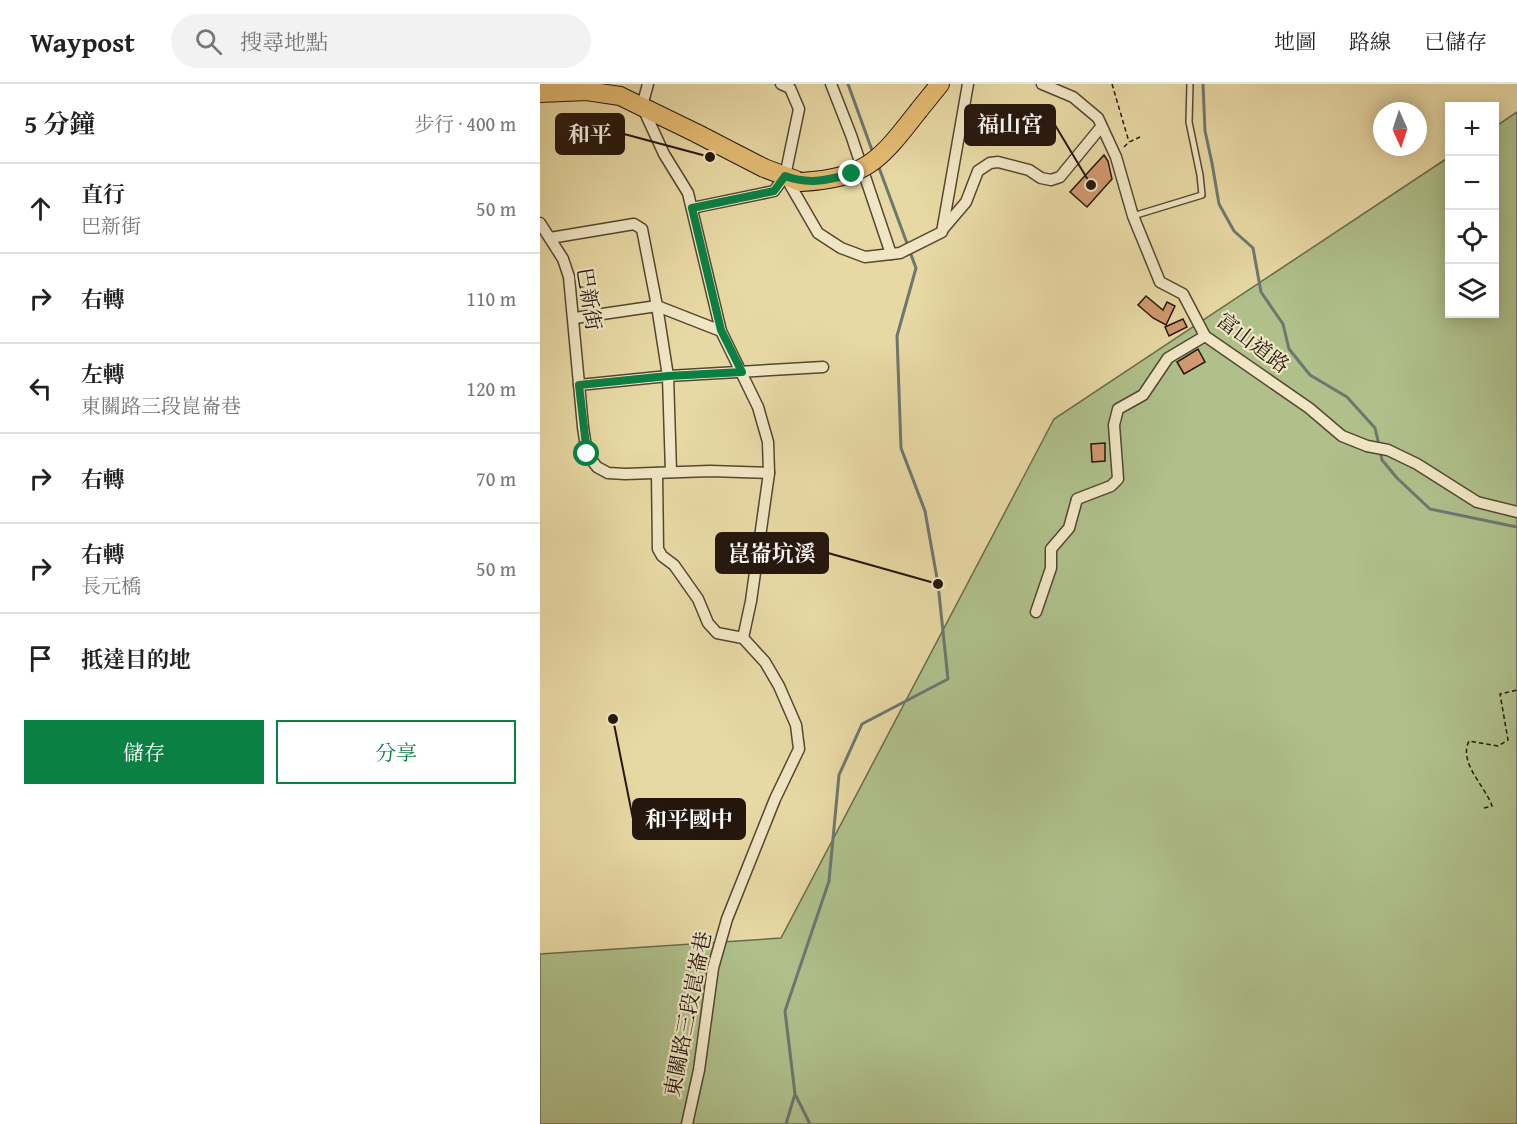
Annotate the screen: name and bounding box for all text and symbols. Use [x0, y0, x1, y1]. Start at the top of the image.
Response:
search box [171, 14, 591, 68]
text: Waypost [30, 21, 135, 62]
icon: search [192, 25, 225, 58]
text: 搜尋地點 [240, 26, 328, 58]
text: 地圖 [1274, 26, 1316, 57]
text: 路線 [1349, 26, 1391, 57]
text: 已儲存 [1424, 26, 1487, 57]
north arrow [1373, 102, 1427, 156]
map controls [1445, 102, 1499, 318]
button: + [1445, 102, 1499, 156]
text: 5 分鐘 [24, 104, 95, 143]
callout: 福山宮 [965, 105, 1055, 145]
text: 福山宮 [977, 108, 1043, 140]
text: 步行 · 400 m [414, 109, 516, 138]
callout: 和平 [556, 114, 624, 154]
text: 和平 [568, 118, 612, 150]
button: − [1445, 156, 1499, 210]
route end [838, 160, 864, 186]
text: 直行 [81, 178, 125, 210]
icon: ahead [24, 192, 57, 225]
text: 50 m [476, 194, 516, 223]
button: locate [1445, 210, 1499, 264]
text: 巴新街 [81, 211, 141, 240]
button: layers [1445, 264, 1499, 318]
street label: 巴新街 [569, 265, 610, 332]
icon: right [24, 282, 57, 315]
text: 右轉 [81, 283, 125, 315]
text: 110 m [466, 284, 516, 313]
street label: 富山道路 [1210, 305, 1296, 380]
text: 左轉 [81, 358, 125, 390]
icon: left [24, 372, 57, 405]
text: 120 m [466, 374, 516, 403]
text: 東關路三段崑崙巷 [81, 391, 241, 420]
route start [573, 440, 599, 466]
icon: right [24, 462, 57, 495]
text: 右轉 [81, 463, 125, 495]
text: 70 m [476, 464, 516, 493]
callout: 崑崙坑溪 [716, 533, 828, 573]
text: 崑崙坑溪 [728, 537, 816, 569]
text: 右轉 [81, 538, 125, 570]
icon: right [24, 552, 57, 585]
text: 50 m [476, 554, 516, 583]
text: 長元橋 [81, 571, 141, 600]
icon: arrive [24, 642, 57, 675]
text: 抵達目的地 [81, 643, 191, 675]
button: 儲存 [24, 720, 264, 784]
button: 分享 [276, 720, 516, 784]
callout: 和平國中 [633, 799, 745, 839]
text: 和平國中 [645, 803, 733, 835]
street label: 東關路三段崑崙巷 [656, 928, 719, 1099]

